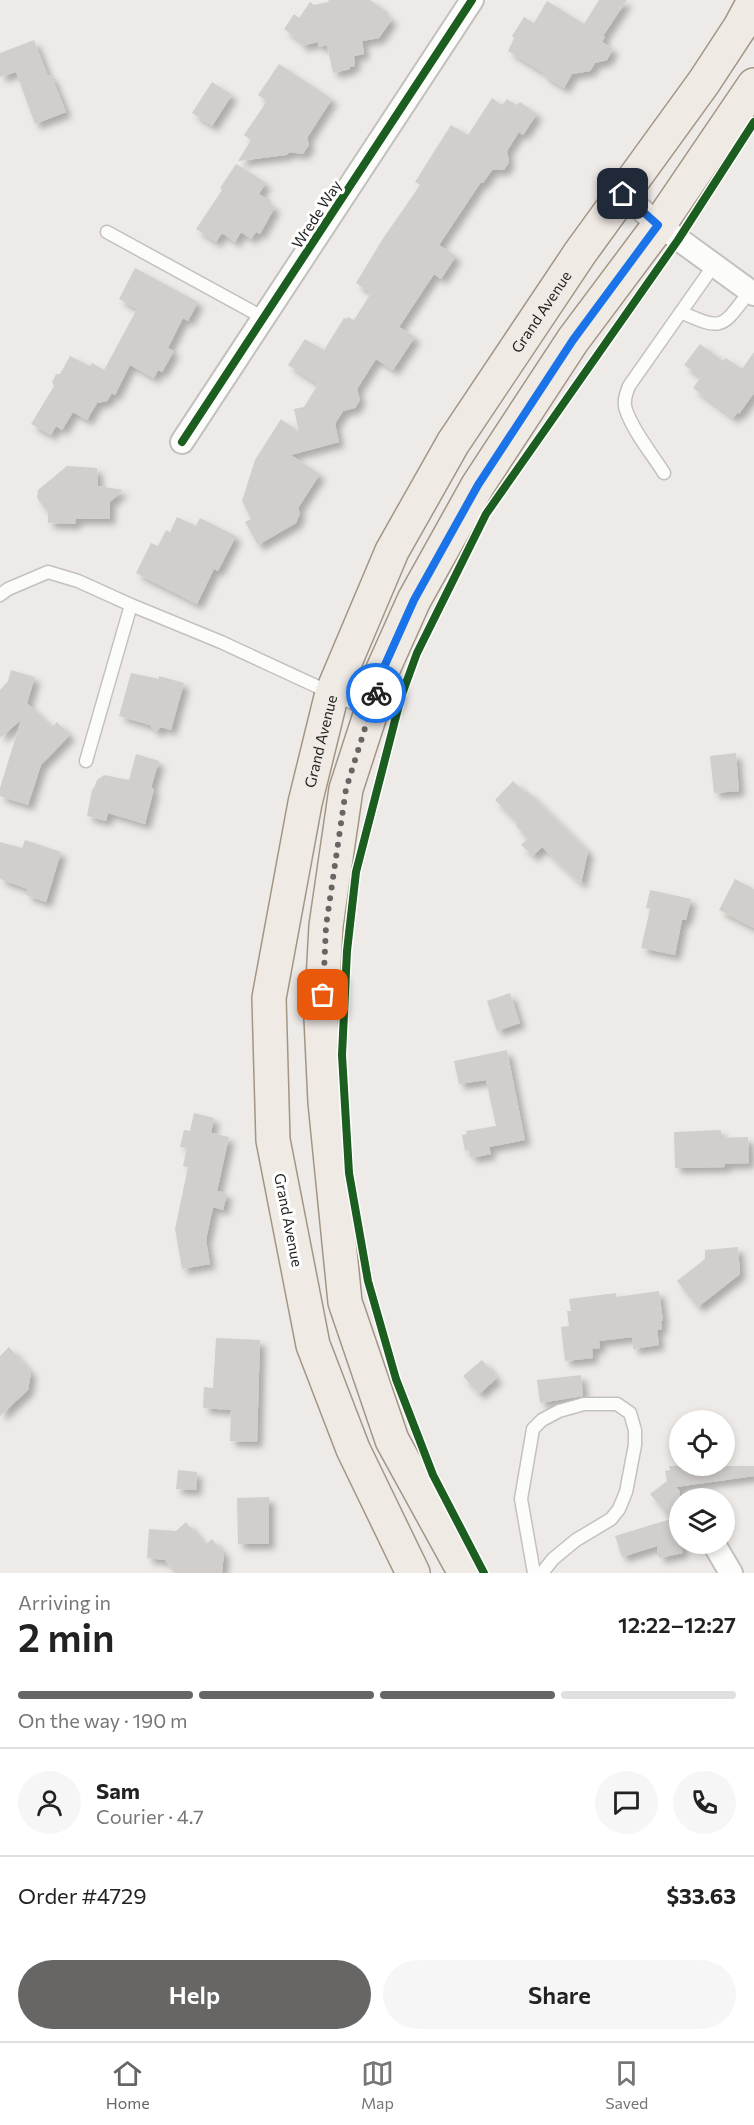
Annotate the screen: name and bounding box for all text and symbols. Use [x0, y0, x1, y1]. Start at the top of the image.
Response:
pin [597, 168, 648, 219]
street label: Wrede Way [287, 176, 345, 251]
icon: home [606, 177, 639, 210]
street label: Grand Avenue [507, 267, 575, 356]
courier [346, 663, 406, 723]
icon: bike [360, 677, 393, 710]
street label: Grand Avenue [300, 693, 340, 789]
pin [297, 969, 348, 1020]
icon: bag [306, 978, 339, 1011]
street label: Grand Avenue [271, 1172, 307, 1268]
map controls [669, 1410, 735, 1554]
button: locate [669, 1410, 735, 1476]
button: layers [669, 1488, 735, 1554]
text: Arriving in [18, 1590, 111, 1614]
text: 12:22–12:27 [618, 1611, 736, 1638]
text: 2 min [18, 1612, 115, 1660]
text: On the way · 190 m [18, 1708, 187, 1732]
button: person [18, 1771, 81, 1834]
button: chat [595, 1771, 658, 1834]
button: phone [673, 1771, 736, 1834]
text: Sam [96, 1777, 140, 1804]
text: Courier · 4.7 [96, 1804, 204, 1828]
text: Order #4729 [18, 1882, 147, 1909]
text: $33.63 [666, 1882, 736, 1909]
button: Help [18, 1960, 371, 2029]
button: Share [383, 1960, 736, 2029]
tab: Home [106, 2057, 150, 2112]
tab: Map [361, 2057, 394, 2112]
tab: Saved [605, 2057, 648, 2112]

